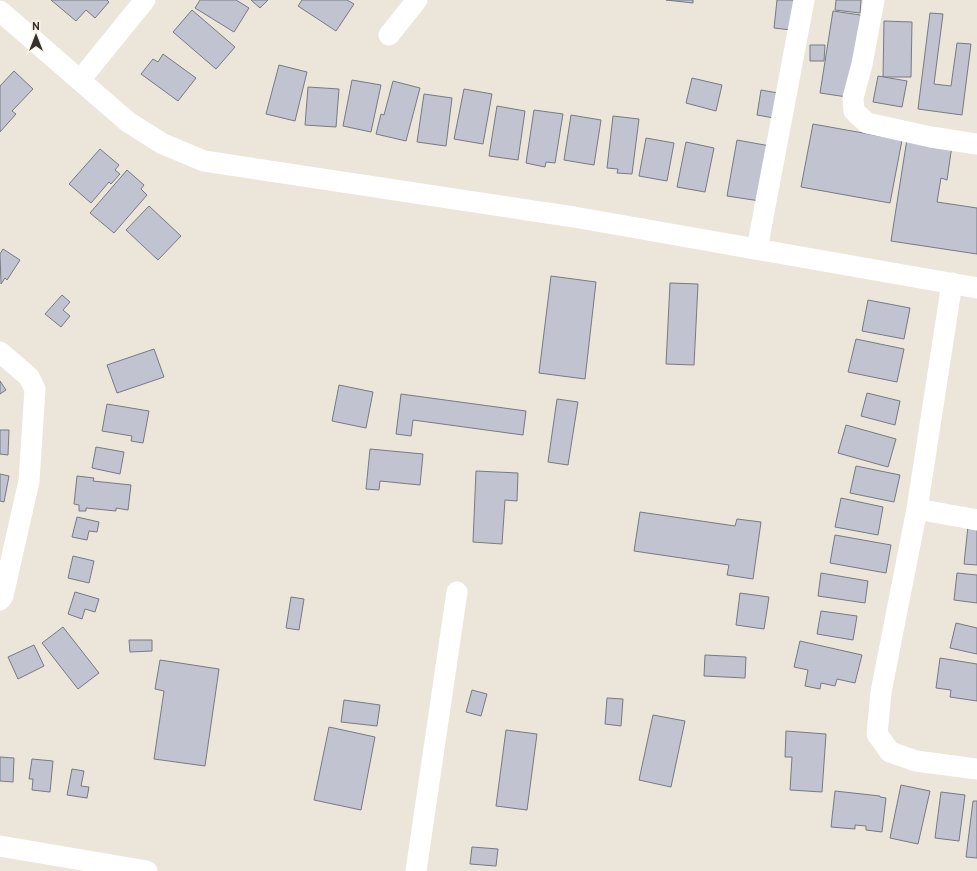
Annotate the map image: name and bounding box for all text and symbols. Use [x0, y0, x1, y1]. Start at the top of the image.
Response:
north arrow [16, 16, 56, 56]
text: N [32, 20, 40, 34]

